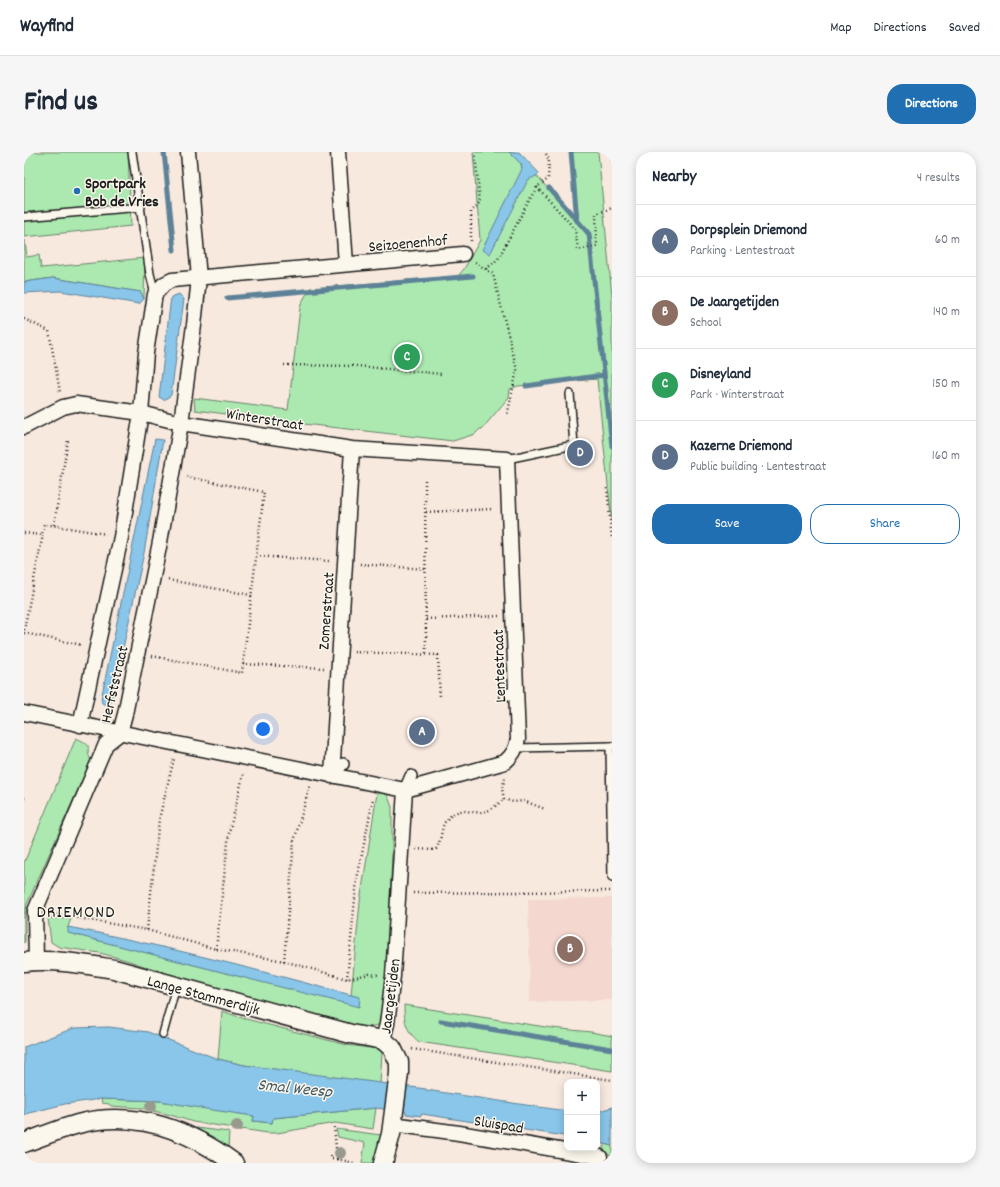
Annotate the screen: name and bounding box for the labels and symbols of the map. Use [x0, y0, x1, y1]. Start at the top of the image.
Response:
place label: Sportpark Bob de Vries [85, 173, 159, 214]
marker: Sportpark Bob de Vries [72, 186, 82, 196]
street label: Seizoenenhof [368, 230, 449, 259]
pin: C [394, 342, 420, 372]
street label: Winterstraat [224, 403, 305, 438]
pin: D [567, 438, 593, 468]
street label: Zomerstraat [313, 572, 342, 651]
street label: Lentestraat [488, 629, 513, 703]
street label: Herfststraat [95, 643, 136, 726]
pin: A [409, 717, 435, 747]
your location [253, 719, 273, 739]
district label: DRIEMOND [37, 901, 115, 926]
pin: B [557, 934, 583, 964]
street label: Jaargetijden [375, 957, 408, 1035]
street label: Lange Stammerdijk [144, 970, 262, 1023]
water label: Smal Weesp [256, 1074, 334, 1106]
street label: Sluispad [472, 1110, 525, 1141]

